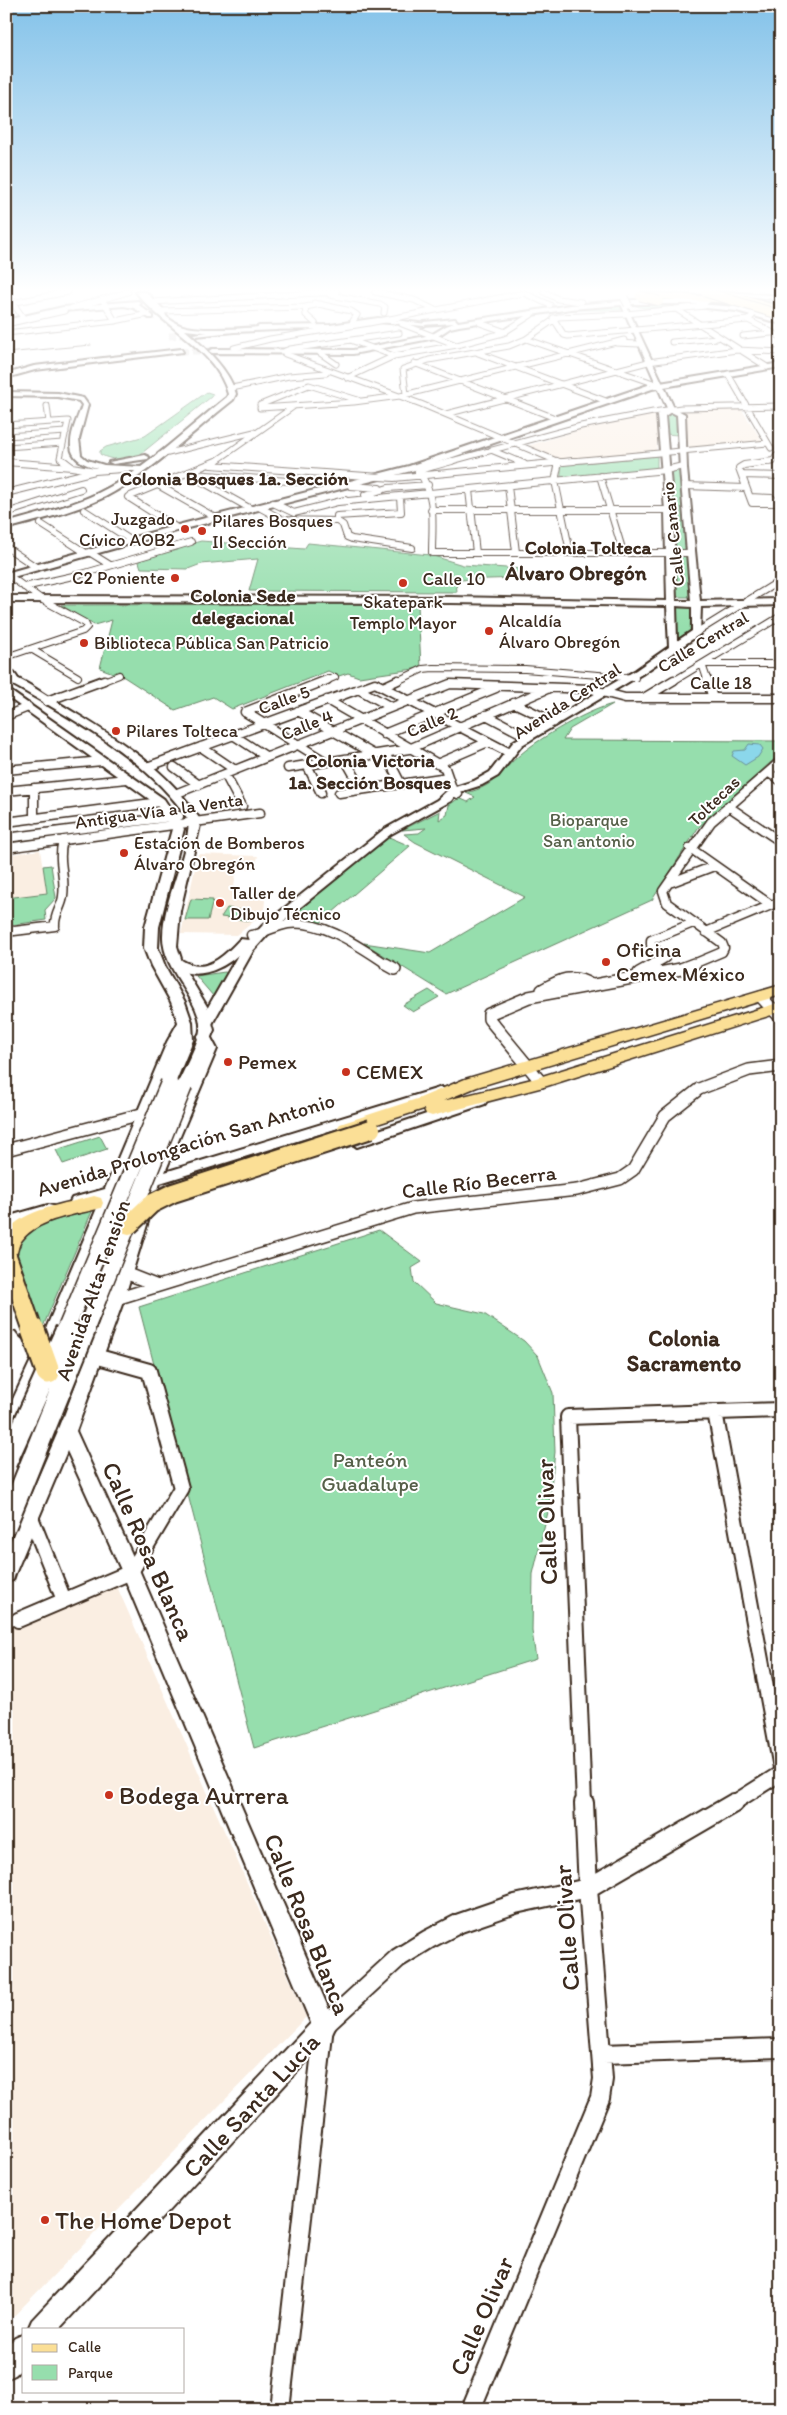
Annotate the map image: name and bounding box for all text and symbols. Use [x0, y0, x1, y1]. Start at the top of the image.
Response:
district label: Colonia Bosques 1a. Sección [120, 467, 348, 490]
street label: Calle Canario [657, 481, 689, 587]
place label: Juzgado Cívico AOB2 [79, 508, 176, 551]
place label: Pilares Bosques II Sección [212, 510, 333, 553]
marker: Juzgado Cívico AOB2 [179, 523, 191, 535]
marker: Pilares Bosques II Sección [196, 525, 208, 537]
district label: Colonia Tolteca [525, 536, 652, 559]
district label: Álvaro Obregón [504, 560, 647, 586]
place label: C2 Poniente [72, 567, 165, 589]
street label: Calle 10 [422, 568, 486, 590]
marker: C2 Poniente [169, 572, 181, 584]
marker: Skatepark Templo Mayor [397, 577, 409, 589]
district label: Colonia Sede delegacional [190, 584, 296, 629]
place label: Skatepark Templo Mayor [349, 591, 457, 634]
street label: Calle Central [654, 606, 752, 678]
place label: Alcaldía Álvaro Obregón [499, 610, 620, 653]
marker: Alcaldía Álvaro Obregón [483, 625, 495, 637]
place label: Biblioteca Pública San Patricio [94, 632, 329, 654]
marker: Biblioteca Pública San Patricio [78, 637, 90, 649]
street label: Avenida Central [509, 658, 625, 744]
street label: Calle 18 [690, 672, 752, 694]
street label: Calle 5 [255, 681, 313, 719]
street label: Calle 2 [403, 701, 461, 743]
street label: Calle 4 [278, 705, 337, 745]
place label: Pilares Tolteca [126, 720, 239, 742]
marker: Pilares Tolteca [110, 725, 122, 737]
district label: Colonia Victoria 1a. Sección Bosques [289, 749, 452, 794]
street label: Toltecas [683, 771, 745, 831]
street label: Antigua Vía a la Venta [74, 788, 244, 834]
park label: Bioparque San antonio [543, 809, 635, 852]
place label: Estación de Bomberos Álvaro Obregón [134, 832, 305, 875]
marker: Estación de Bomberos Álvaro Obregón [118, 847, 130, 859]
place label: Taller de Dibujo Técnico [230, 882, 341, 925]
marker: Taller de Dibujo Técnico [214, 897, 226, 909]
place label: Oficina Cemex México [616, 937, 745, 986]
marker: Oficina Cemex México [600, 956, 612, 968]
place label: Pemex [238, 1049, 297, 1074]
marker: Pemex [222, 1056, 234, 1068]
place label: CEMEX [356, 1059, 424, 1084]
marker: CEMEX [340, 1066, 352, 1078]
street label: Avenida Prolongación San Antonio [34, 1087, 338, 1202]
street label: Calle Río Becerra [400, 1160, 558, 1203]
street label: Avenida Alta Tensión [50, 1196, 135, 1384]
district label: Colonia Sacramento [627, 1325, 741, 1377]
park label: Panteón Guadalupe [321, 1447, 419, 1496]
street label: Calle Rosa Blanca [96, 1457, 202, 1645]
street label: Calle Olivar [529, 1458, 563, 1586]
place label: Bodega Aurrera [119, 1780, 289, 1810]
marker: Bodega Aurrera [103, 1789, 115, 1801]
street label: Calle Rosa Blanca [258, 1829, 358, 2019]
street label: Calle Olivar [547, 1863, 585, 1992]
street label: Calle Santa Lucía [176, 2026, 326, 2184]
place label: The Home Depot [55, 2205, 232, 2235]
marker: The Home Depot [39, 2214, 51, 2226]
street label: Calle Olivar [443, 2252, 520, 2380]
legend [22, 2328, 185, 2392]
text: Calle [68, 2338, 101, 2356]
text: Parque [68, 2364, 113, 2382]

